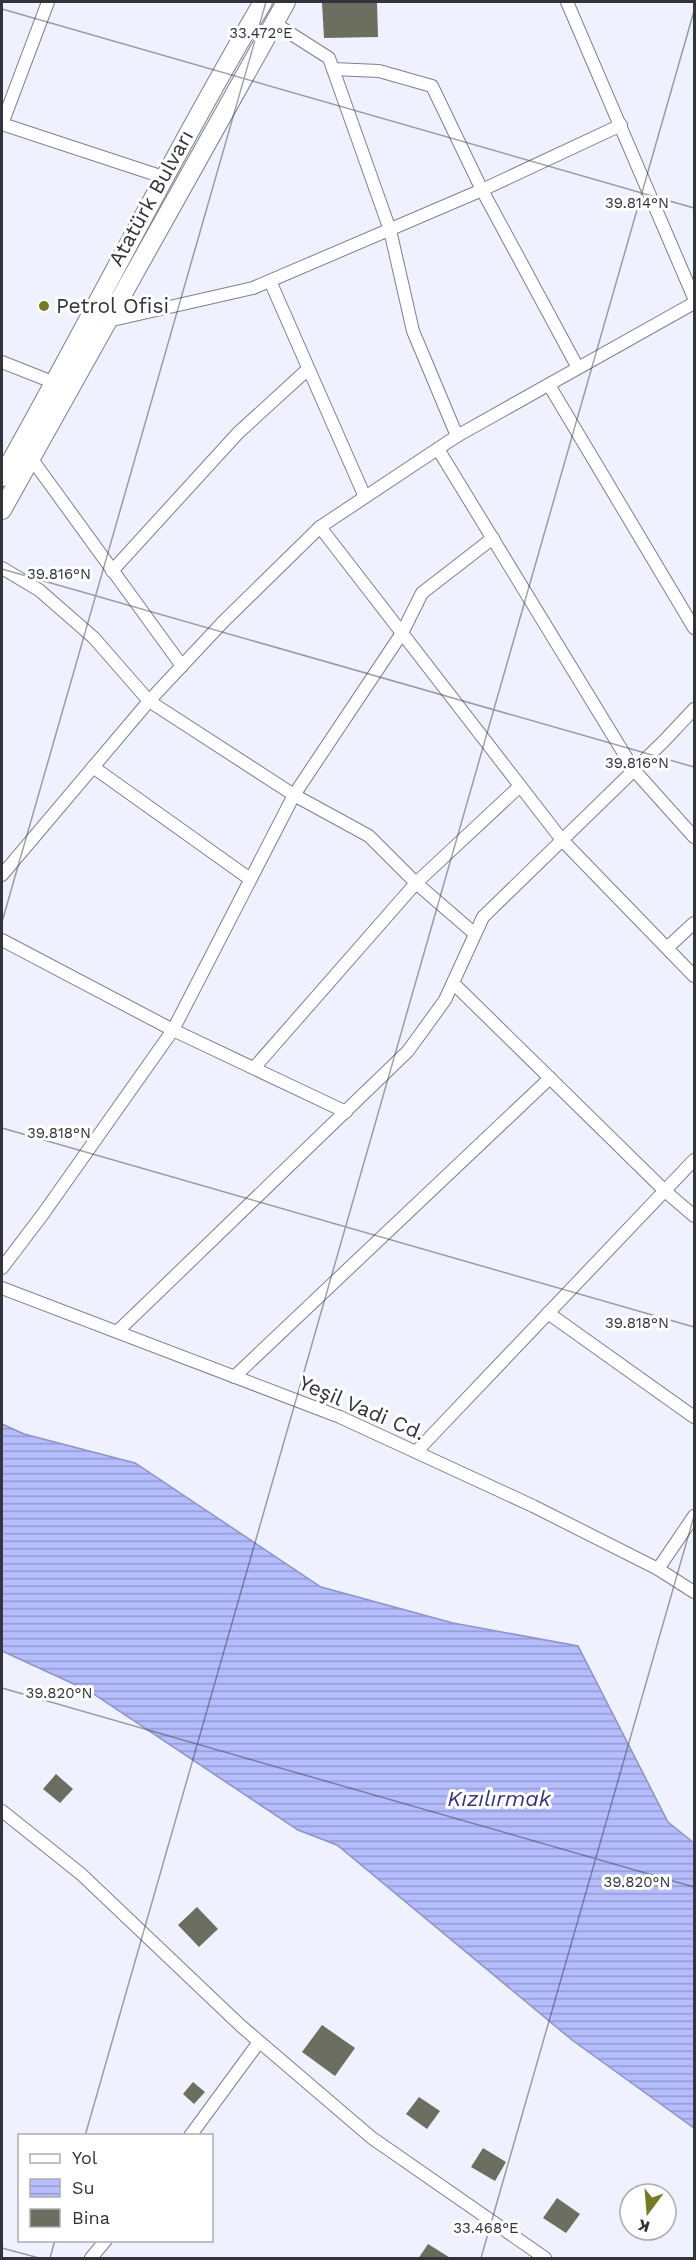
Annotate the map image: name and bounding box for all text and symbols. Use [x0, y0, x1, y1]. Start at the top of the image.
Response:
text: 33.472°E [229, 24, 293, 42]
street label: Atatürk Bulvarı [103, 125, 198, 270]
text: 39.814°N [605, 194, 669, 212]
place label: Petrol Ofisi [56, 293, 169, 318]
marker: Petrol Ofisi [37, 299, 51, 313]
text: 39.816°N [27, 565, 91, 583]
text: 39.816°N [605, 754, 669, 772]
text: 39.818°N [27, 1124, 91, 1142]
text: 39.818°N [605, 1314, 669, 1332]
street label: Yeşil Vadi Cd. [295, 1370, 429, 1445]
text: 39.820°N [25, 1684, 93, 1702]
water label: Kızılırmak [447, 1786, 552, 1811]
text: 39.820°N [603, 1873, 671, 1891]
legend [18, 2134, 213, 2242]
text: Yol [72, 2147, 98, 2168]
text: Su [72, 2177, 95, 2198]
north arrow [618, 2182, 678, 2242]
text: Bina [72, 2207, 110, 2228]
text: K [636, 2215, 652, 2237]
text: 33.468°E [453, 2219, 519, 2237]

